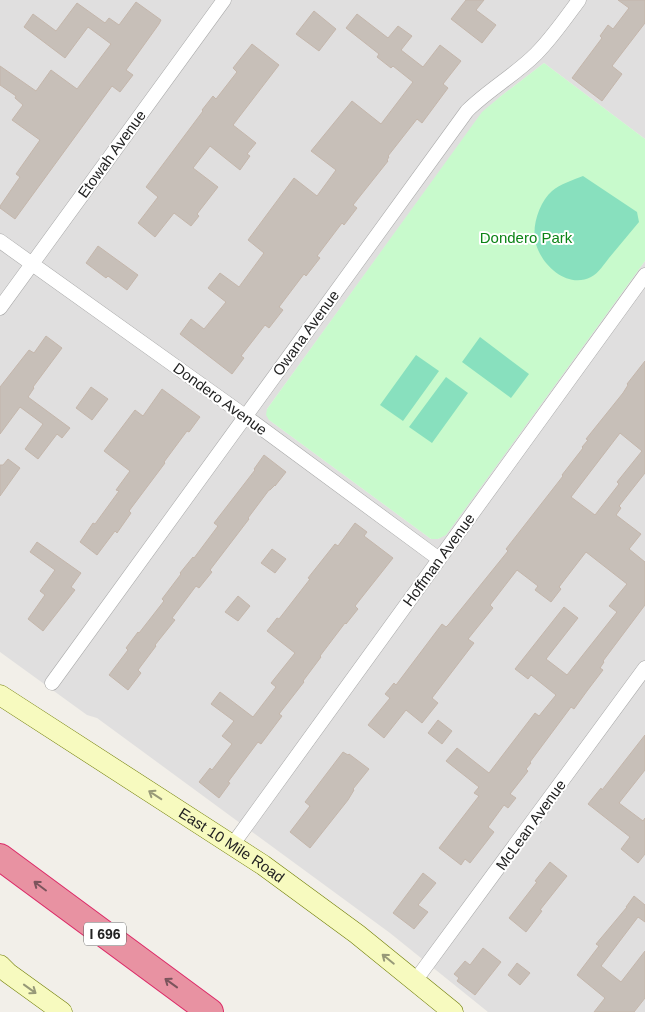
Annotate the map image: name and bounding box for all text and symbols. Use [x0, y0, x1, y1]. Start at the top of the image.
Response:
street label: Etowah Avenue [74, 107, 149, 201]
park label: Dondero Park [480, 229, 573, 246]
street label: Owana Avenue [269, 287, 342, 379]
street label: Dondero Avenue [170, 359, 270, 438]
street label: Hoffman Avenue [399, 510, 478, 609]
street label: McLean Avenue [492, 776, 569, 873]
one-way arrow [149, 790, 163, 800]
street label: East 10 Mile Road [176, 804, 288, 886]
one-way arrow [34, 881, 47, 892]
road number: I 696 [84, 922, 126, 946]
one-way arrow [382, 953, 395, 964]
one-way arrow [164, 978, 178, 988]
one-way arrow [23, 984, 37, 994]

